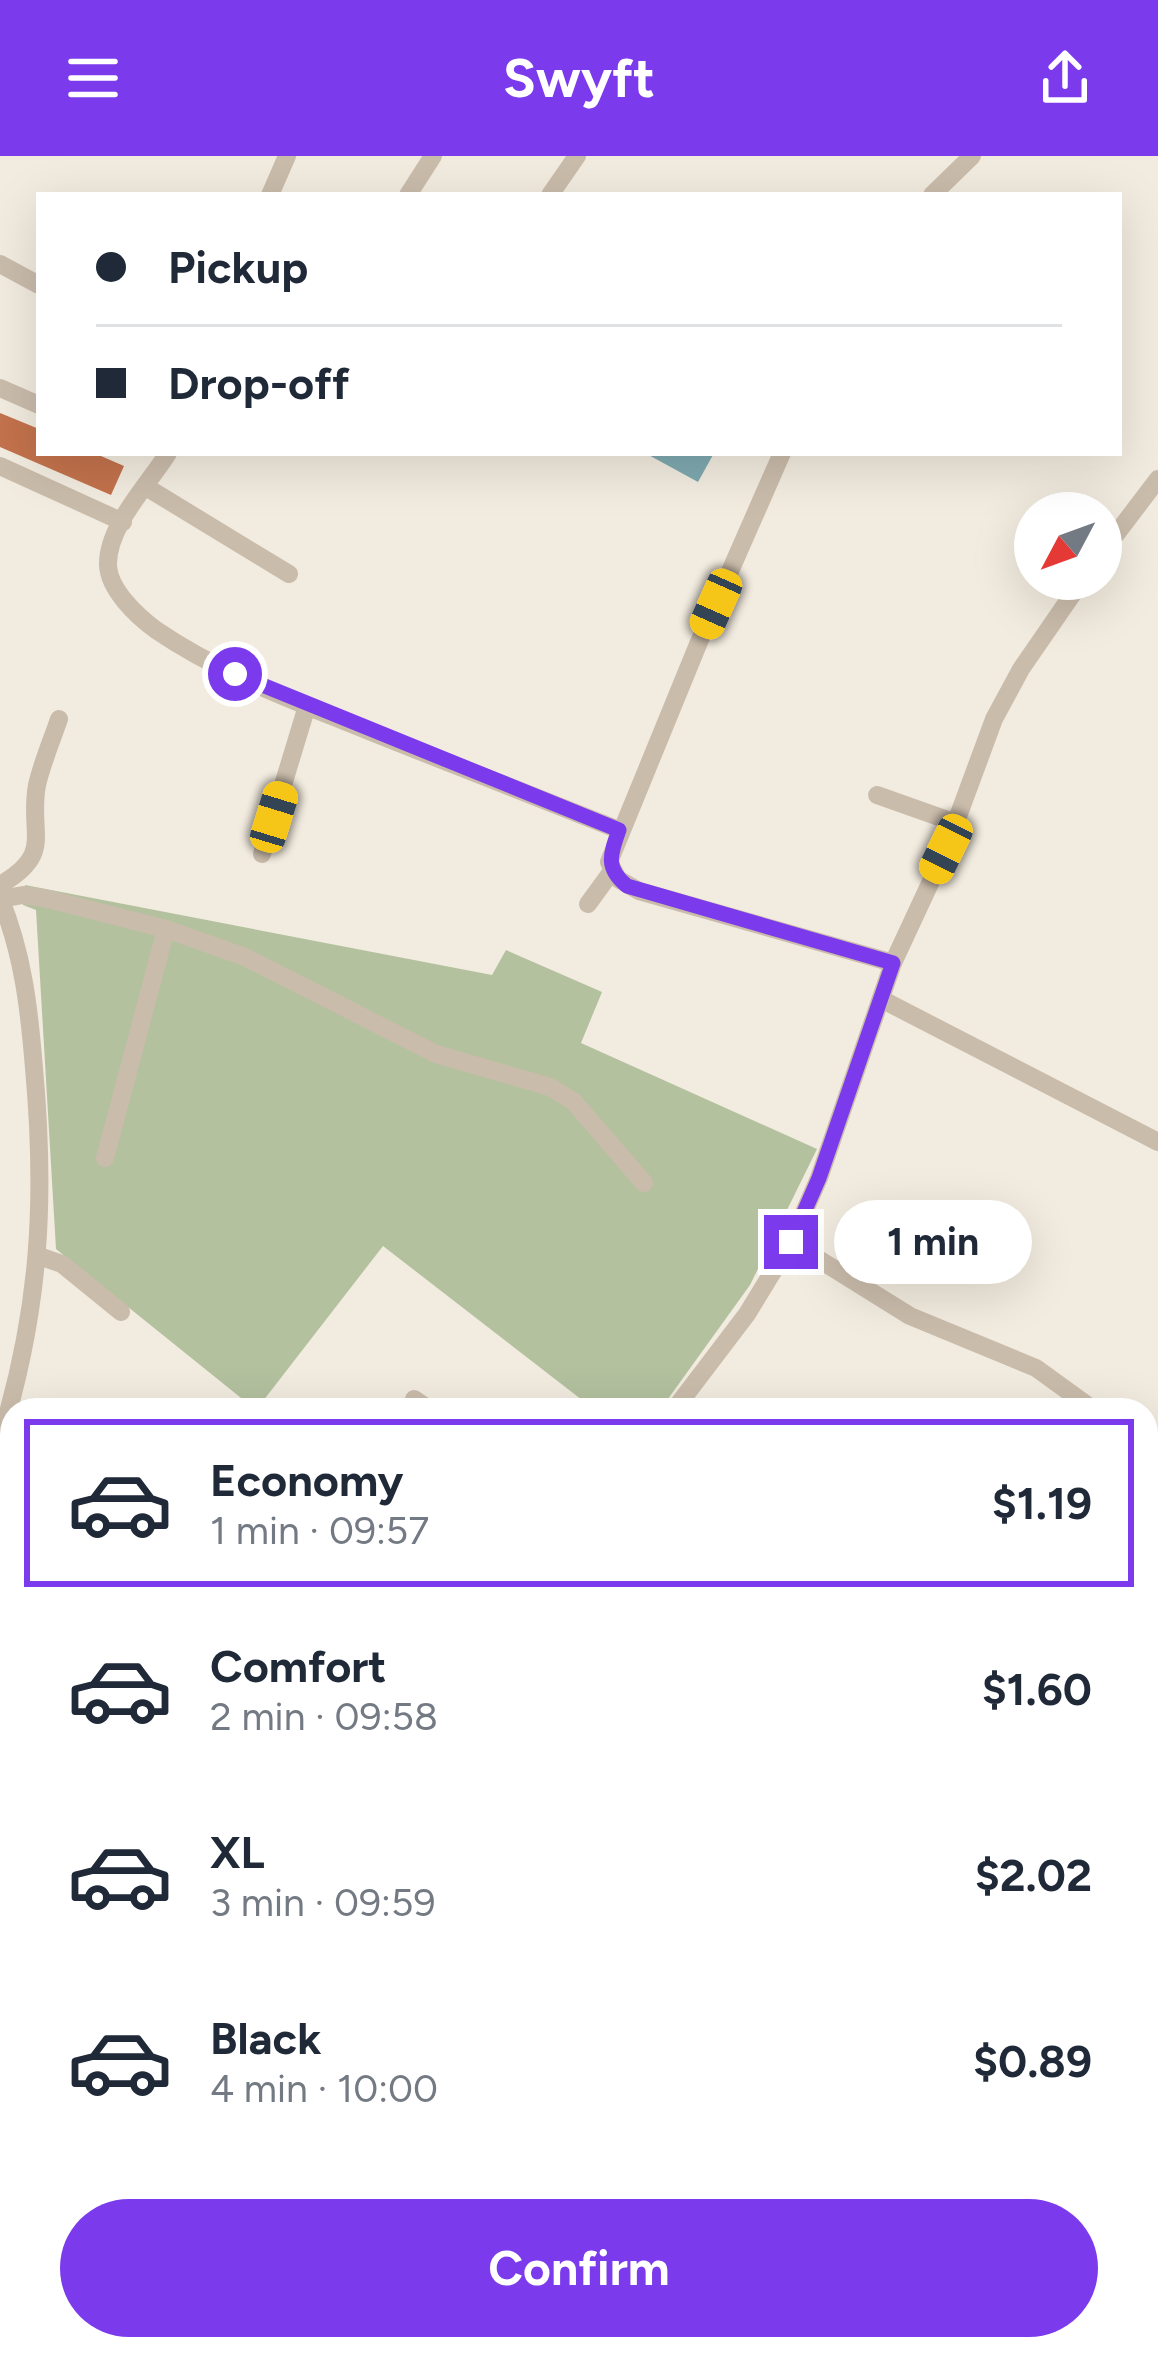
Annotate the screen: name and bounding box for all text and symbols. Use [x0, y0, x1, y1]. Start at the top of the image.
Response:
icon: menu [60, 45, 126, 111]
icon: share [1032, 45, 1098, 111]
text: Swyft [503, 46, 655, 111]
text: Pickup [168, 240, 308, 294]
text: Drop-off [168, 356, 350, 410]
north arrow [1014, 492, 1122, 600]
map controls [1014, 492, 1122, 600]
car [685, 564, 747, 644]
route start [208, 647, 262, 701]
car [246, 777, 302, 857]
car [914, 809, 978, 889]
callout: 1 min [833, 1200, 1031, 1284]
route end [764, 1215, 818, 1269]
text: 1 min [887, 1218, 979, 1265]
icon: car [66, 1449, 174, 1557]
text: Economy [210, 1453, 403, 1507]
text: $1.19 [992, 1476, 1092, 1530]
text: 1 min · 09:57 [210, 1507, 429, 1554]
icon: car [66, 1635, 174, 1743]
text: Comfort [210, 1639, 386, 1693]
text: $1.60 [982, 1662, 1092, 1716]
text: 2 min · 09:58 [210, 1693, 438, 1740]
icon: car [66, 1821, 174, 1929]
text: XL [210, 1825, 265, 1879]
text: $2.02 [975, 1848, 1092, 1902]
text: 3 min · 09:59 [210, 1879, 435, 1926]
icon: car [66, 2007, 174, 2115]
text: Black [210, 2011, 321, 2065]
text: $0.89 [973, 2034, 1092, 2088]
text: 4 min · 10:00 [210, 2065, 438, 2112]
button: Confirm [60, 2199, 1098, 2337]

